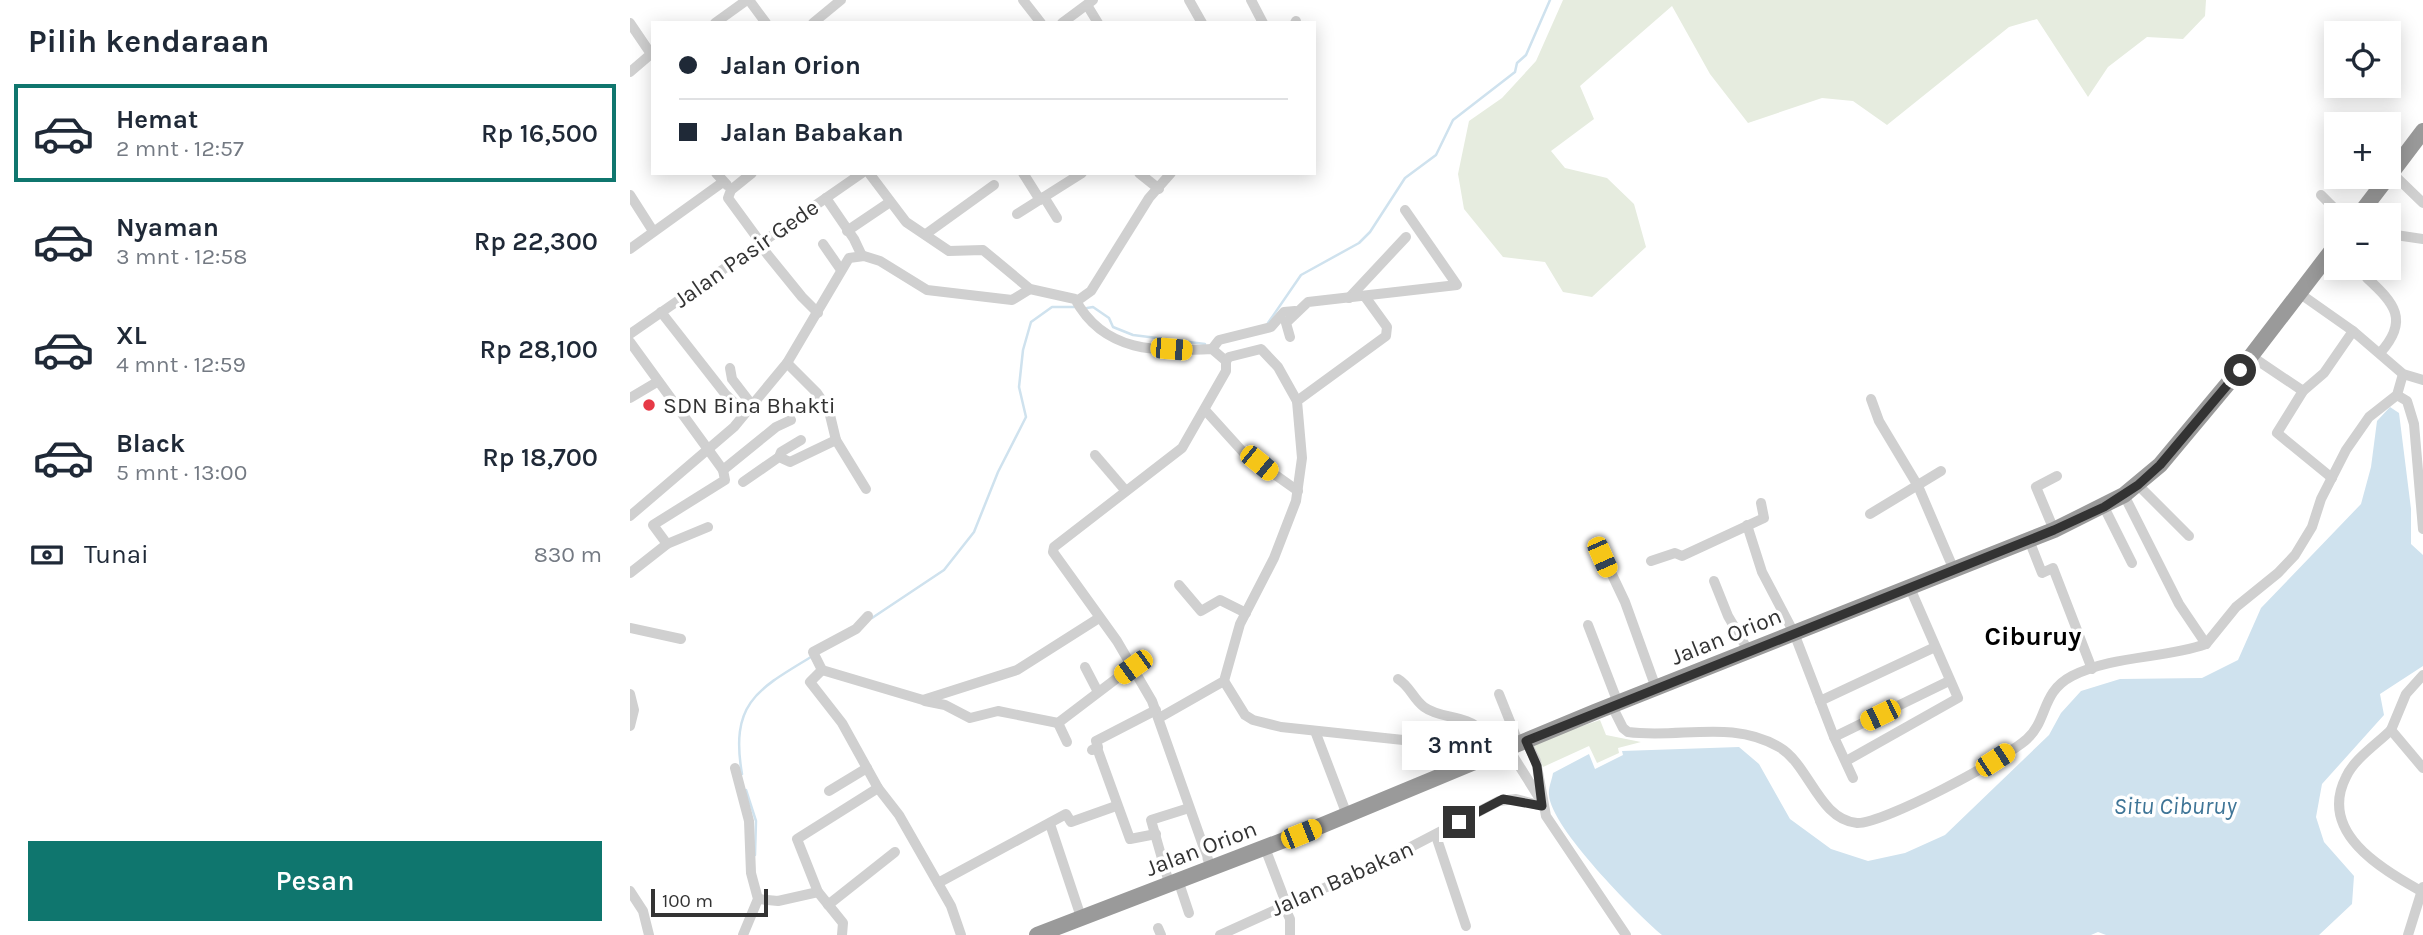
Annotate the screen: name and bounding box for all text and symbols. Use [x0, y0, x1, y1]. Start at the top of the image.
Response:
map controls [2324, 21, 2401, 280]
button: locate [2324, 21, 2401, 98]
text: Pilih kendaraan [28, 23, 269, 60]
text: Jalan Orion [721, 50, 861, 81]
icon: car [32, 102, 95, 165]
text: Hemat [116, 104, 198, 135]
button: + [2324, 112, 2401, 189]
text: Jalan Babakan [721, 117, 904, 148]
text: Rp 16,500 [481, 118, 598, 149]
text: 2 mnt · 12:57 [116, 135, 244, 162]
street label: Jalan Pasir Gede [669, 193, 824, 313]
button: − [2324, 203, 2401, 280]
icon: car [32, 210, 95, 273]
text: Nyaman [116, 212, 219, 243]
text: Rp 22,300 [474, 226, 598, 257]
text: 3 mnt · 12:58 [116, 243, 247, 270]
icon: car [32, 318, 95, 381]
text: XL [116, 320, 147, 351]
text: Rp 28,100 [480, 334, 598, 365]
car [1150, 337, 1193, 361]
text: 4 mnt · 12:59 [116, 351, 246, 378]
route start [2224, 354, 2256, 386]
place label: SDN Bina Bhakti [663, 392, 836, 419]
marker: SDN Bina Bhakti [641, 397, 657, 413]
icon: car [32, 426, 95, 489]
text: Black [116, 428, 185, 459]
text: Rp 18,700 [482, 442, 598, 473]
car [1237, 442, 1282, 484]
text: 5 mnt · 13:00 [116, 459, 247, 486]
car [1584, 534, 1621, 580]
icon: cash [28, 536, 66, 574]
text: Tunai [84, 539, 149, 570]
text: 830 m [534, 541, 602, 568]
street label: Jalan Orion [1667, 602, 1785, 671]
district label: Ciburuy [1985, 621, 2081, 652]
car [1110, 646, 1157, 688]
car [1857, 696, 1904, 734]
callout: 3 mnt [1401, 720, 1517, 770]
text: 3 mnt [1428, 732, 1492, 759]
car [1972, 740, 2019, 780]
water label: Situ Ciburuy [2113, 792, 2237, 820]
route end [1443, 806, 1475, 838]
street label: Jalan Orion [1142, 815, 1261, 882]
car [1278, 816, 1325, 852]
street label: Jalan Babakan [1267, 835, 1418, 922]
button: Pesan [28, 841, 602, 921]
scale bar [651, 886, 768, 918]
text: 100 m [662, 890, 713, 912]

